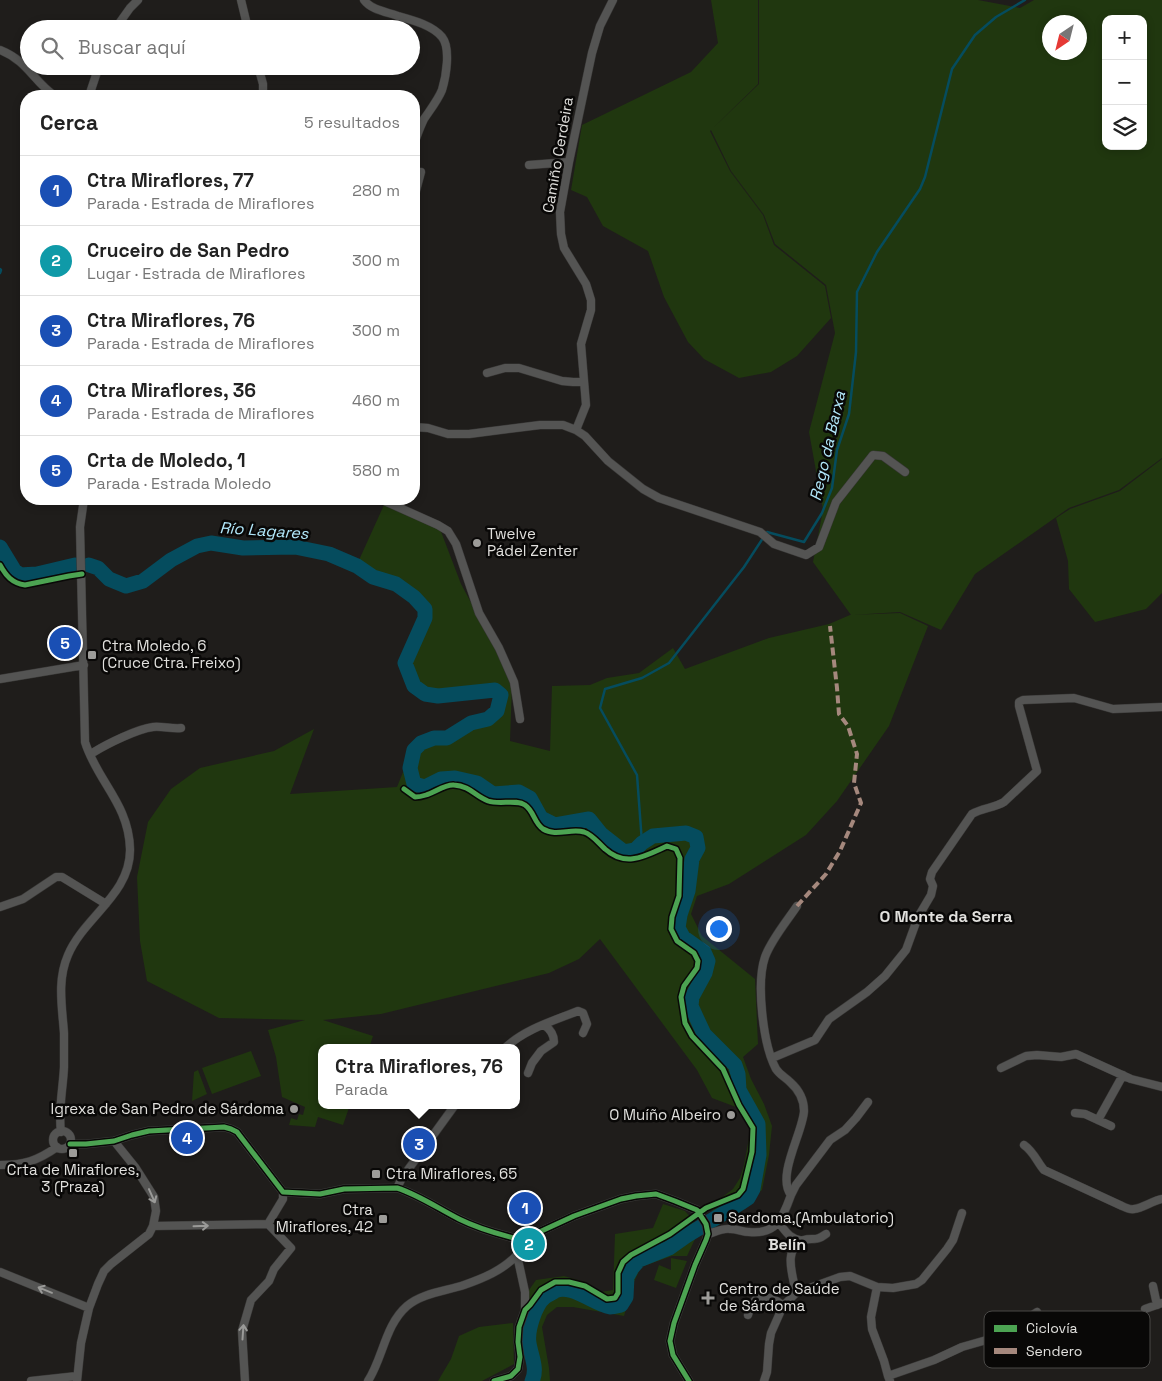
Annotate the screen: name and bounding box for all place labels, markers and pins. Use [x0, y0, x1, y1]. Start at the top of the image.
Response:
place label: Twelve Pádel Zenter [487, 524, 578, 560]
marker: Twelve Pádel Zenter [471, 537, 483, 549]
pin: 5 [49, 624, 81, 662]
place label: Ctra Moledo, 6 (Cruce Ctra. Freixo) [102, 636, 241, 673]
marker: Ctra Moledo, 6 (Cruce Ctra. Freixo) [86, 649, 98, 661]
place label: Igrexa de San Pedro de Sárdoma [51, 1099, 284, 1118]
marker: Igrexa de San Pedro de Sárdoma [288, 1103, 300, 1115]
place label: O Muíño Albeiro [609, 1105, 721, 1124]
marker: O Muíño Albeiro [725, 1109, 737, 1121]
pin: 4 [171, 1119, 203, 1157]
pin: 3 [403, 1125, 435, 1163]
marker: Crta de Miraflores, 3 (Praza) [67, 1147, 79, 1159]
place label: Crta de Miraflores, 3 (Praza) [7, 1160, 139, 1197]
place label: Ctra Miraflores, 65 [386, 1164, 517, 1183]
marker: Ctra Miraflores, 65 [370, 1168, 382, 1180]
pin: 1 [509, 1189, 541, 1227]
place label: Ctra Miraflores, 42 [276, 1200, 373, 1236]
place label: Sardoma,(Ambulatorio) [728, 1208, 894, 1228]
marker: Sardoma,(Ambulatorio) [712, 1212, 724, 1224]
marker: Ctra Miraflores, 42 [377, 1213, 389, 1225]
pin: 2 [513, 1225, 545, 1263]
place label: Centro de Saúde de Sárdoma [719, 1279, 840, 1315]
marker: Centro de Saúde de Sárdoma [701, 1291, 715, 1305]

